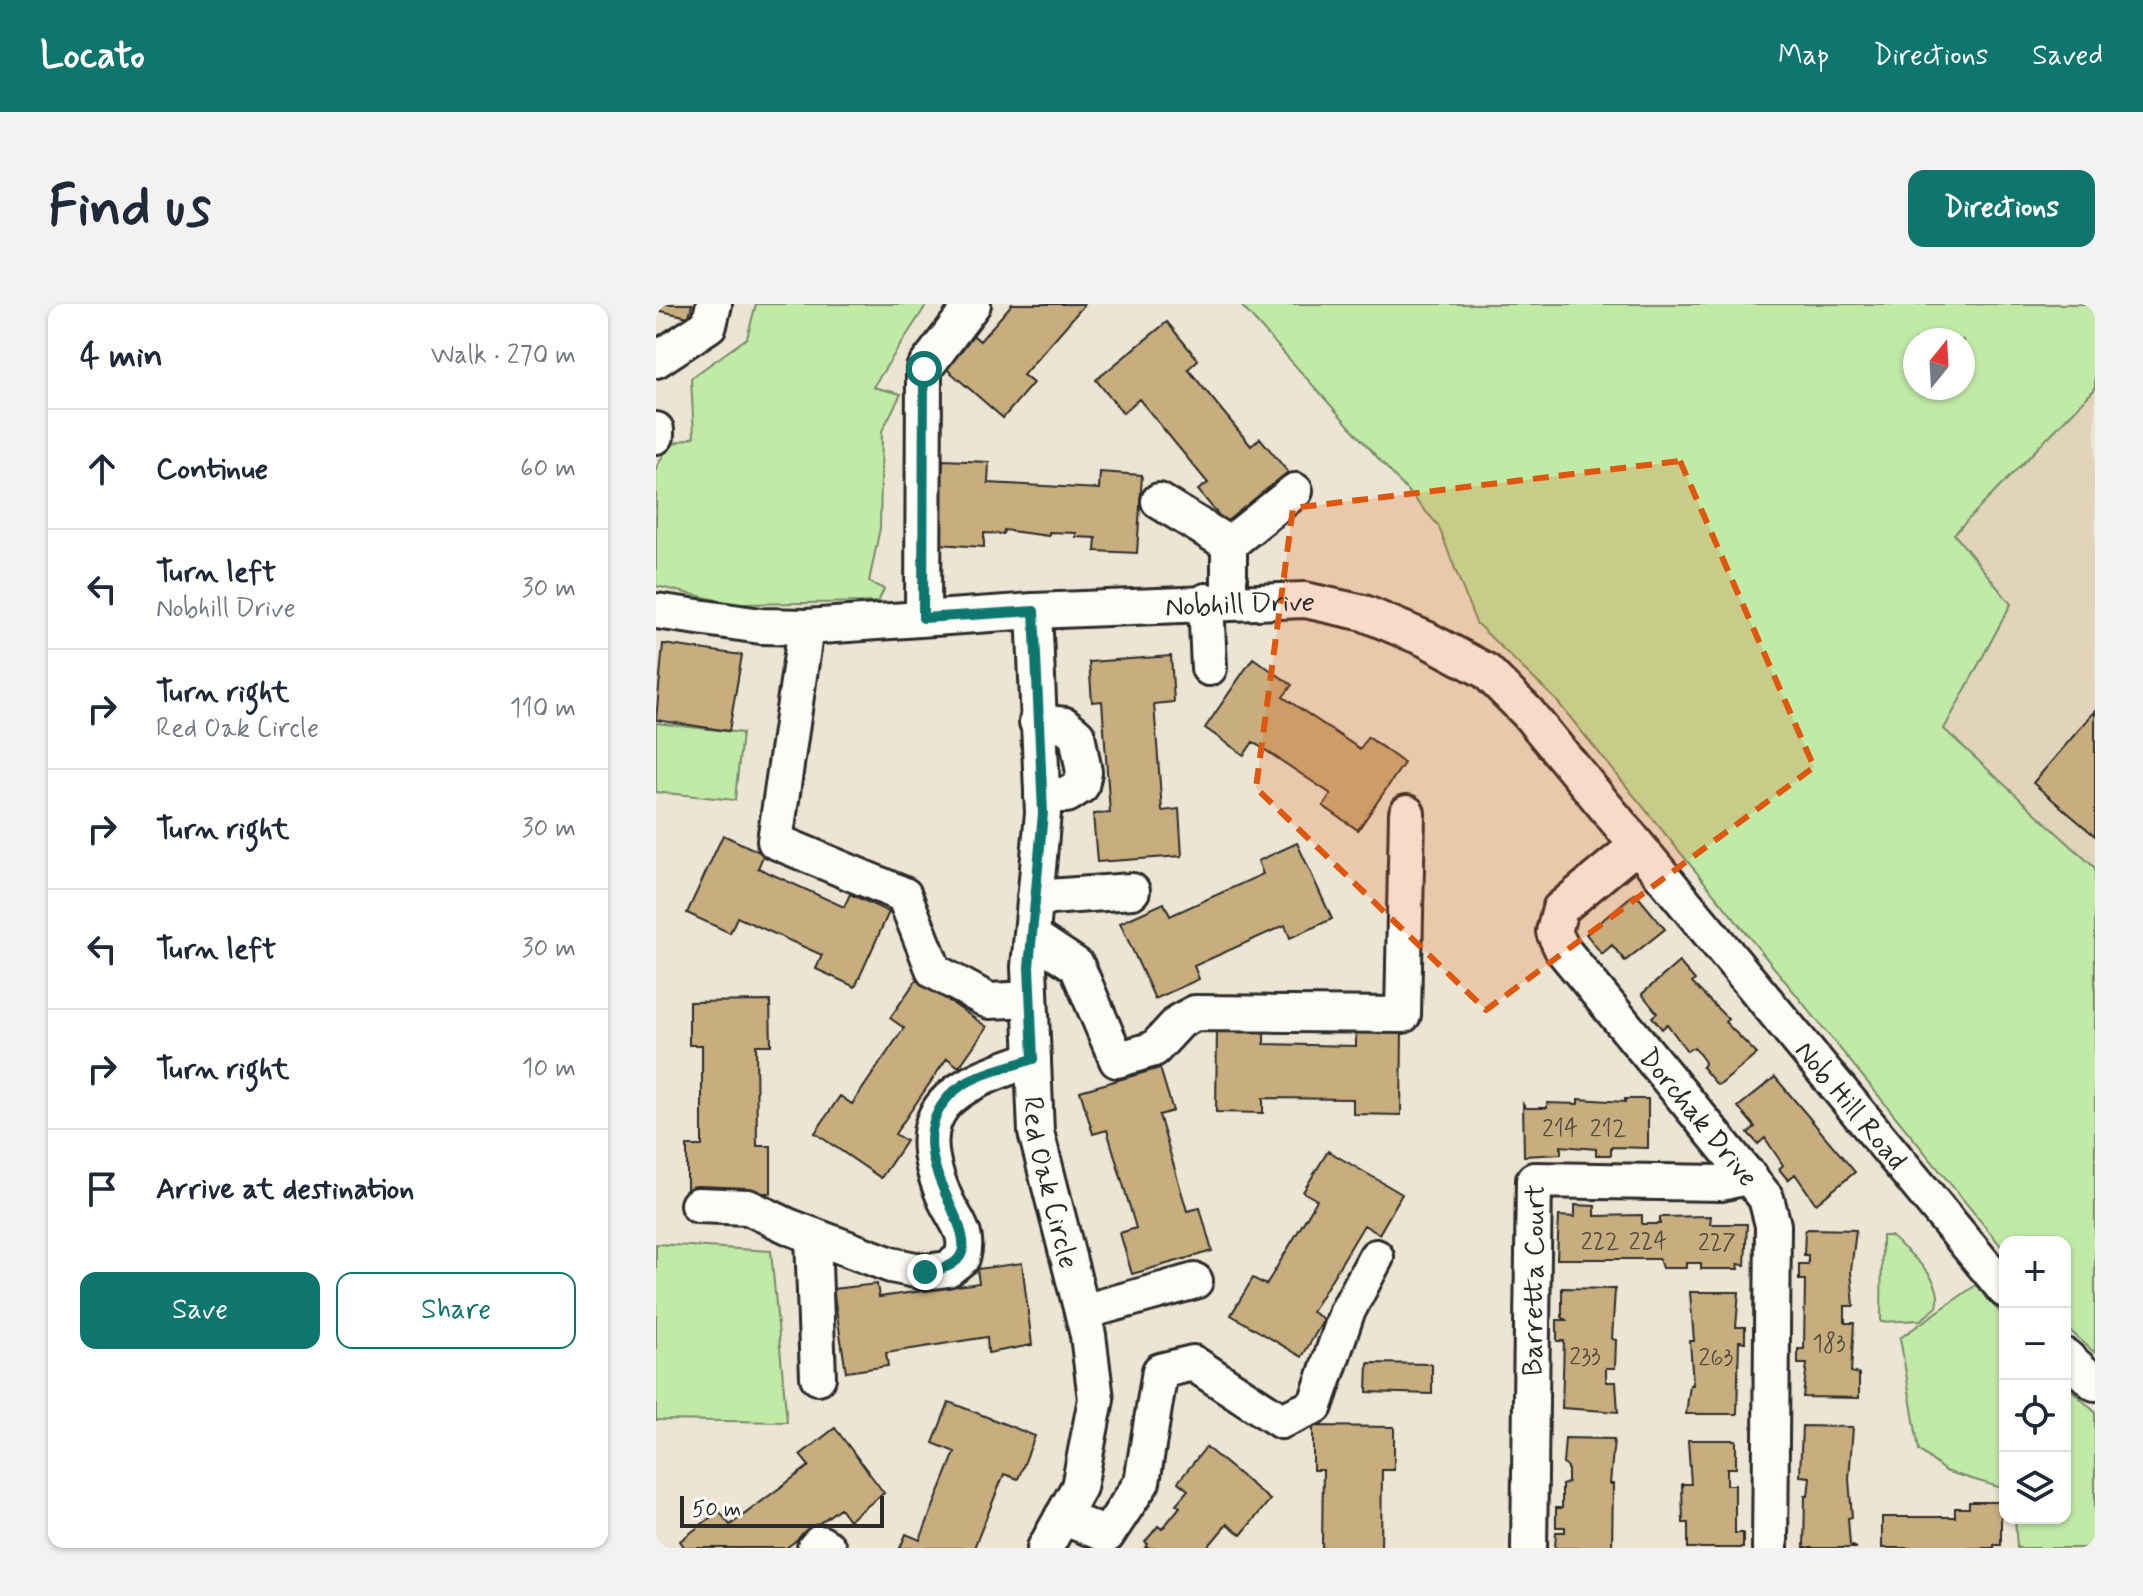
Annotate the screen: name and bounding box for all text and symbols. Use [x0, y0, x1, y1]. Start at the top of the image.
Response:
text: Locato [40, 32, 145, 81]
text: Map [1778, 38, 1829, 75]
text: Directions [1873, 38, 1988, 75]
text: Saved [2032, 38, 2103, 75]
button: Directions [1908, 170, 2095, 247]
text: Find us [48, 172, 211, 245]
north arrow [1903, 328, 1975, 400]
text: 4 min [80, 334, 163, 379]
text: Walk · 270 m [431, 339, 576, 373]
route start [906, 351, 942, 387]
icon: ahead [80, 447, 124, 491]
text: Continue [156, 450, 268, 489]
text: 60 m [520, 452, 576, 486]
text: Turn left [156, 553, 276, 592]
icon: left [80, 567, 124, 611]
text: 30 m [522, 572, 576, 606]
street label: Nobhill Drive [1165, 584, 1318, 627]
text: Nobhill Drive [156, 592, 295, 626]
text: Turn right [156, 673, 289, 712]
icon: right [80, 687, 124, 731]
text: 110 m [510, 692, 576, 726]
text: Red Oak Circle [156, 712, 319, 746]
icon: right [80, 807, 124, 851]
text: Turn right [156, 810, 289, 849]
text: 30 m [522, 812, 576, 846]
icon: left [80, 927, 124, 971]
text: Turn left [156, 930, 276, 969]
text: 30 m [522, 932, 576, 966]
street label: Nob Hill Road [1785, 1034, 1914, 1179]
street label: Dorchak Drive [1629, 1041, 1765, 1196]
icon: right [80, 1047, 124, 1091]
text: Turn right [156, 1050, 289, 1089]
text: 10 m [522, 1052, 576, 1086]
street label: Red Oak Circle [1014, 1096, 1086, 1273]
house number: 214 [1542, 1114, 1578, 1145]
house number: 212 [1590, 1114, 1626, 1145]
icon: arrive [80, 1167, 124, 1211]
text: Arrive at destination [156, 1170, 414, 1209]
street label: Barretta Court [1515, 1184, 1555, 1376]
house number: 222 [1581, 1227, 1619, 1258]
house number: 224 [1629, 1227, 1667, 1258]
house number: 227 [1698, 1228, 1736, 1259]
map controls [1999, 1236, 2071, 1524]
button: + [1999, 1236, 2071, 1308]
route end [907, 1254, 943, 1290]
button: Save [80, 1272, 320, 1349]
button: Share [336, 1272, 576, 1349]
button: − [1999, 1308, 2071, 1380]
house number: 183 [1812, 1329, 1846, 1360]
house number: 233 [1569, 1342, 1601, 1373]
house number: 263 [1699, 1343, 1734, 1374]
button: locate [1999, 1380, 2071, 1452]
button: layers [1999, 1452, 2071, 1524]
scale bar [680, 1492, 884, 1528]
text: 50 m [692, 1496, 741, 1524]

